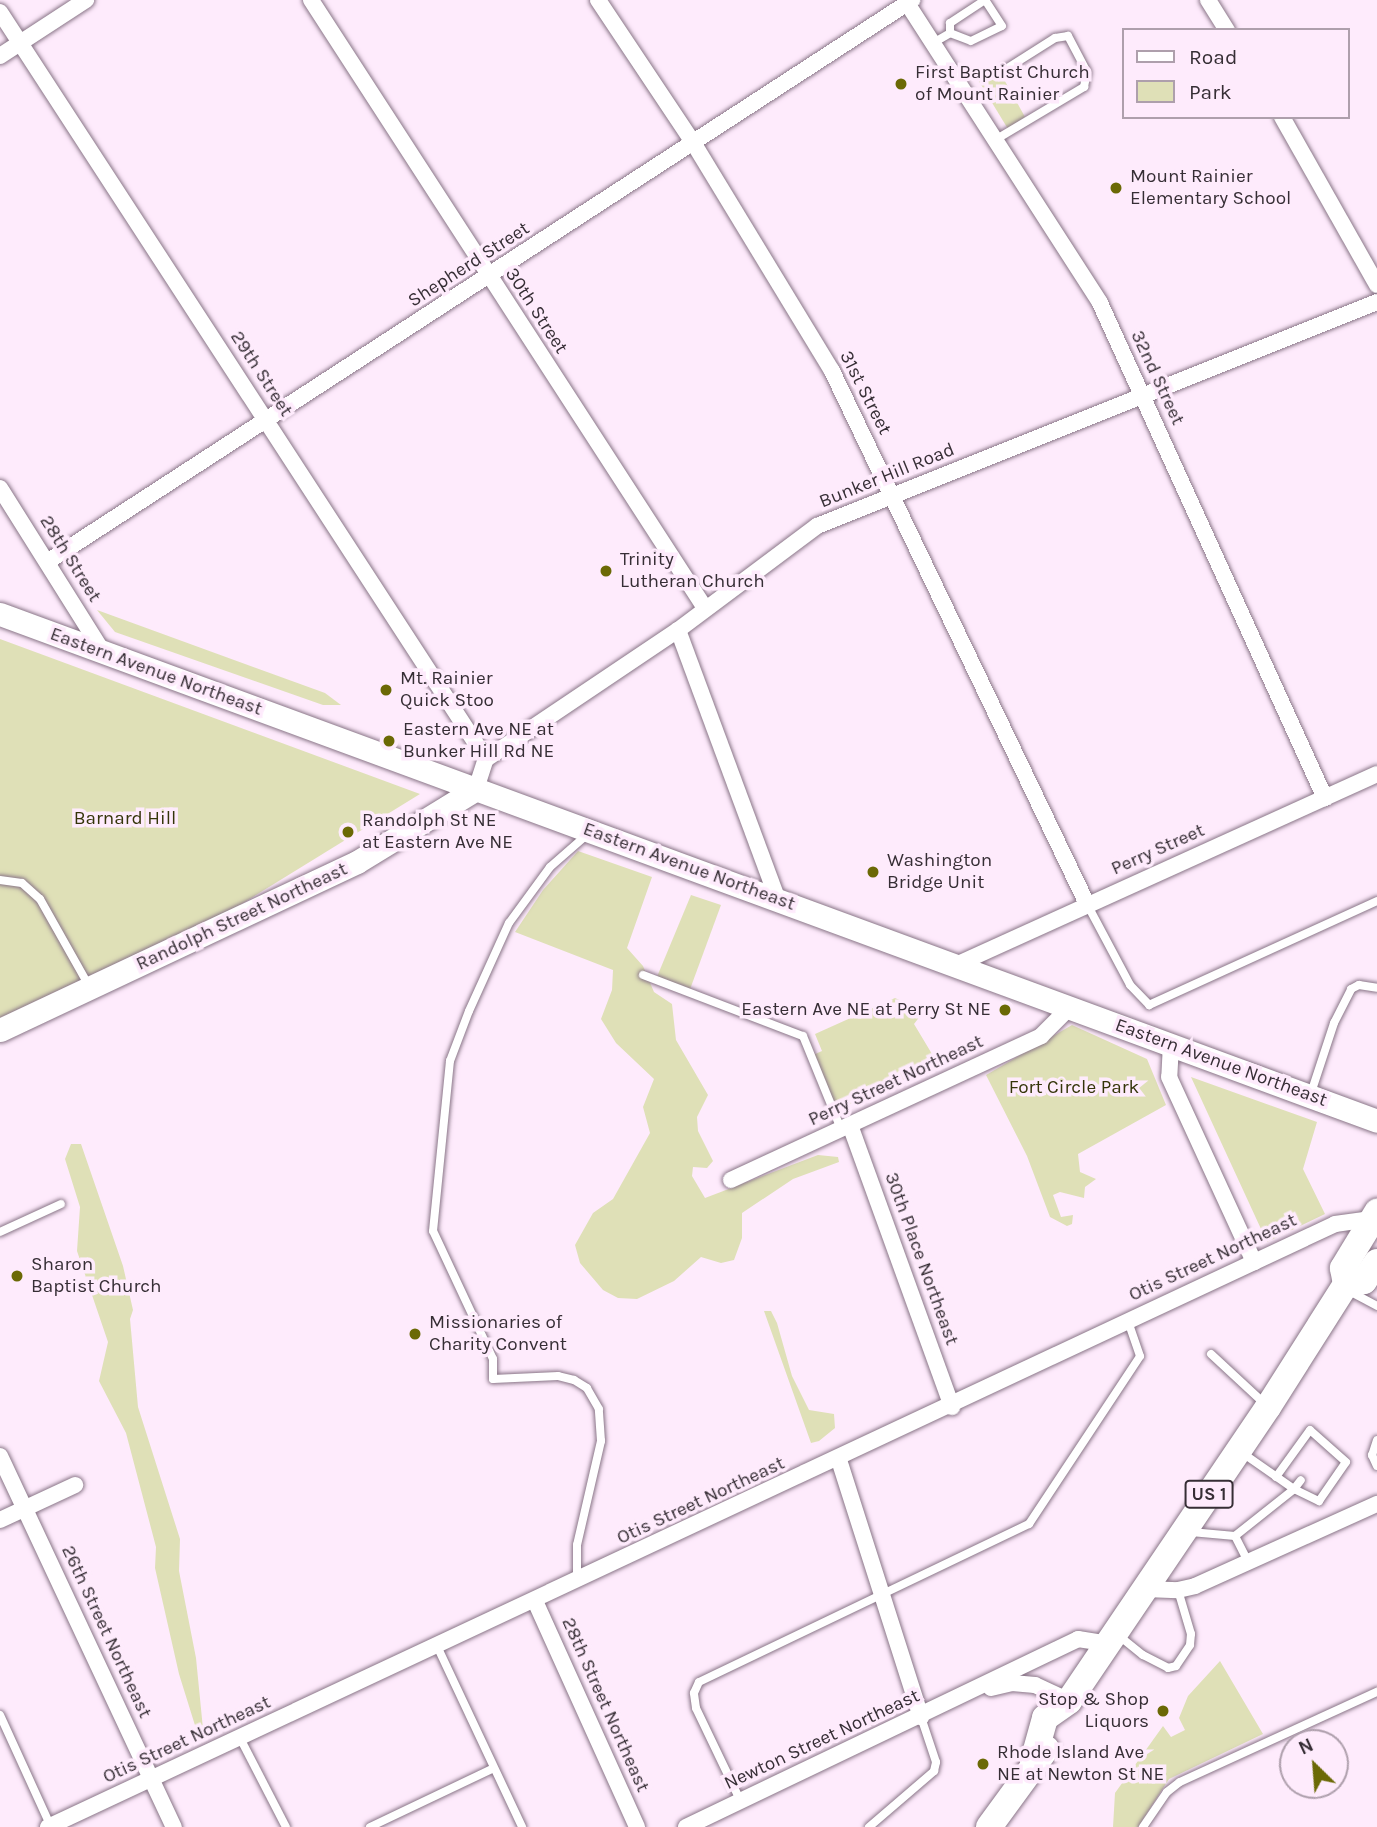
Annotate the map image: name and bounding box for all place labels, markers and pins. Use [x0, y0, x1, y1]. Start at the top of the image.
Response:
place label: First Baptist Church of Mount Rainier [915, 62, 1090, 106]
marker: First Baptist Church of Mount Rainier [893, 76, 909, 92]
place label: Mount Rainier Elementary School [1130, 166, 1291, 210]
marker: Mount Rainier Elementary School [1108, 180, 1124, 196]
place label: Trinity Lutheran Church [620, 549, 765, 593]
marker: Trinity Lutheran Church [598, 563, 614, 579]
place label: Mt. Rainier Quick Stoo [400, 668, 494, 712]
marker: Mt. Rainier Quick Stoo [378, 682, 394, 698]
place label: Eastern Ave NE at Bunker Hill Rd NE [403, 719, 554, 763]
marker: Eastern Ave NE at Bunker Hill Rd NE [381, 733, 397, 749]
place label: Randolph St NE at Eastern Ave NE [362, 810, 513, 854]
marker: Randolph St NE at Eastern Ave NE [340, 824, 356, 840]
place label: Washington Bridge Unit [887, 850, 992, 894]
marker: Washington Bridge Unit [865, 864, 881, 880]
place label: Eastern Ave NE at Perry St NE [741, 999, 991, 1021]
marker: Eastern Ave NE at Perry St NE [997, 1002, 1013, 1018]
place label: Sharon Baptist Church [31, 1254, 162, 1298]
marker: Sharon Baptist Church [9, 1268, 25, 1284]
place label: Missionaries of Charity Convent [429, 1312, 567, 1356]
marker: Missionaries of Charity Convent [407, 1326, 423, 1342]
place label: Stop & Shop Liquors [1038, 1689, 1149, 1733]
marker: Stop & Shop Liquors [1155, 1703, 1171, 1719]
place label: Rhode Island Ave NE at Newton St NE [997, 1742, 1164, 1786]
marker: Rhode Island Ave NE at Newton St NE [975, 1756, 991, 1772]

